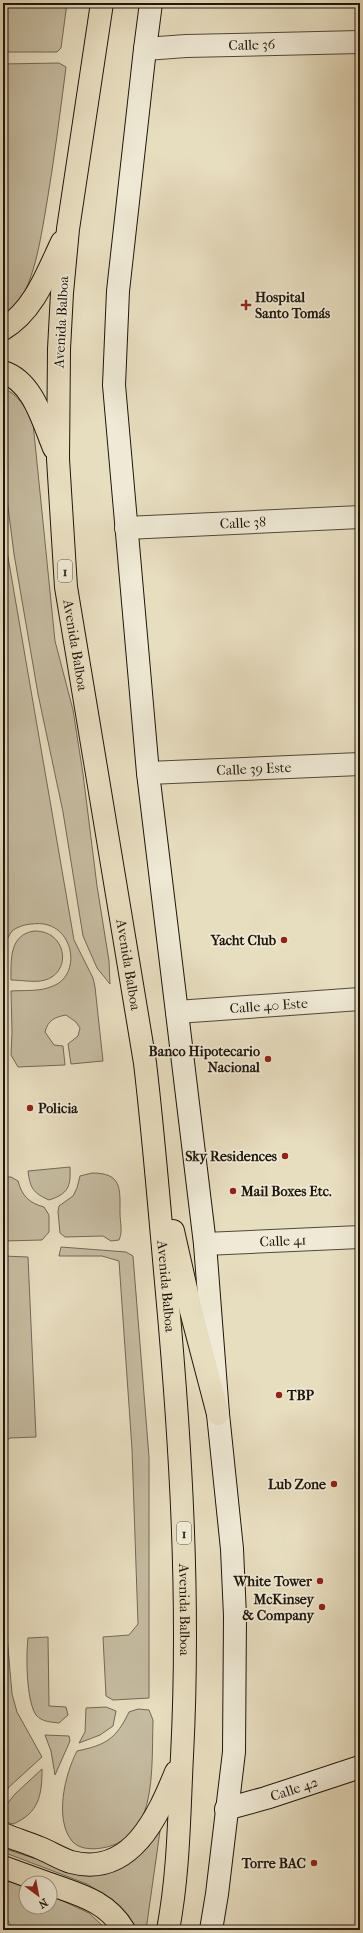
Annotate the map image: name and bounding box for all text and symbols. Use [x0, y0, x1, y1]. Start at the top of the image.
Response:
street label: Calle 36 [228, 36, 276, 54]
street label: Avenida Balboa [51, 275, 72, 369]
place label: Hospital Santo Tomás [255, 289, 331, 322]
marker: Hospital Santo Tomás [240, 299, 252, 311]
street label: Calle 38 [219, 513, 266, 533]
road number: 1 [58, 560, 72, 582]
street label: Avenida Balboa [59, 597, 91, 692]
street label: Calle 39 Este [216, 759, 292, 779]
street label: Avenida Balboa [112, 917, 144, 1012]
place label: Yacht Club [210, 932, 277, 949]
marker: Yacht Club [279, 935, 289, 945]
street label: Calle 40 Este [229, 995, 308, 1017]
place label: Banco Hipotecario Nacional [149, 1043, 260, 1076]
marker: Banco Hipotecario Nacional [263, 1054, 273, 1064]
place label: Policia [38, 1100, 78, 1117]
marker: Policia [25, 1103, 35, 1113]
place label: Sky Residences [185, 1148, 278, 1165]
marker: Sky Residences [280, 1151, 290, 1161]
place label: Mail Boxes Etc. [240, 1183, 332, 1200]
marker: Mail Boxes Etc. [228, 1186, 238, 1196]
street label: Calle 41 [259, 1231, 307, 1251]
street label: Avenida Balboa [153, 1239, 178, 1333]
place label: TBP [286, 1387, 314, 1404]
marker: TBP [274, 1390, 284, 1400]
place label: Lub Zone [268, 1476, 326, 1493]
marker: Lub Zone [329, 1479, 339, 1489]
road number: 1 [177, 1522, 191, 1544]
street label: Avenida Balboa [175, 1562, 193, 1656]
place label: White Tower [232, 1573, 313, 1590]
marker: White Tower [315, 1576, 325, 1586]
place label: McKinsey & Company [242, 1591, 316, 1624]
marker: McKinsey & Company [317, 1602, 327, 1612]
street label: Calle 42 [268, 1773, 320, 1805]
place label: Torre BAC [241, 1855, 306, 1872]
marker: Torre BAC [309, 1858, 319, 1868]
north arrow [18, 1875, 58, 1915]
text: N [36, 1895, 50, 1911]

